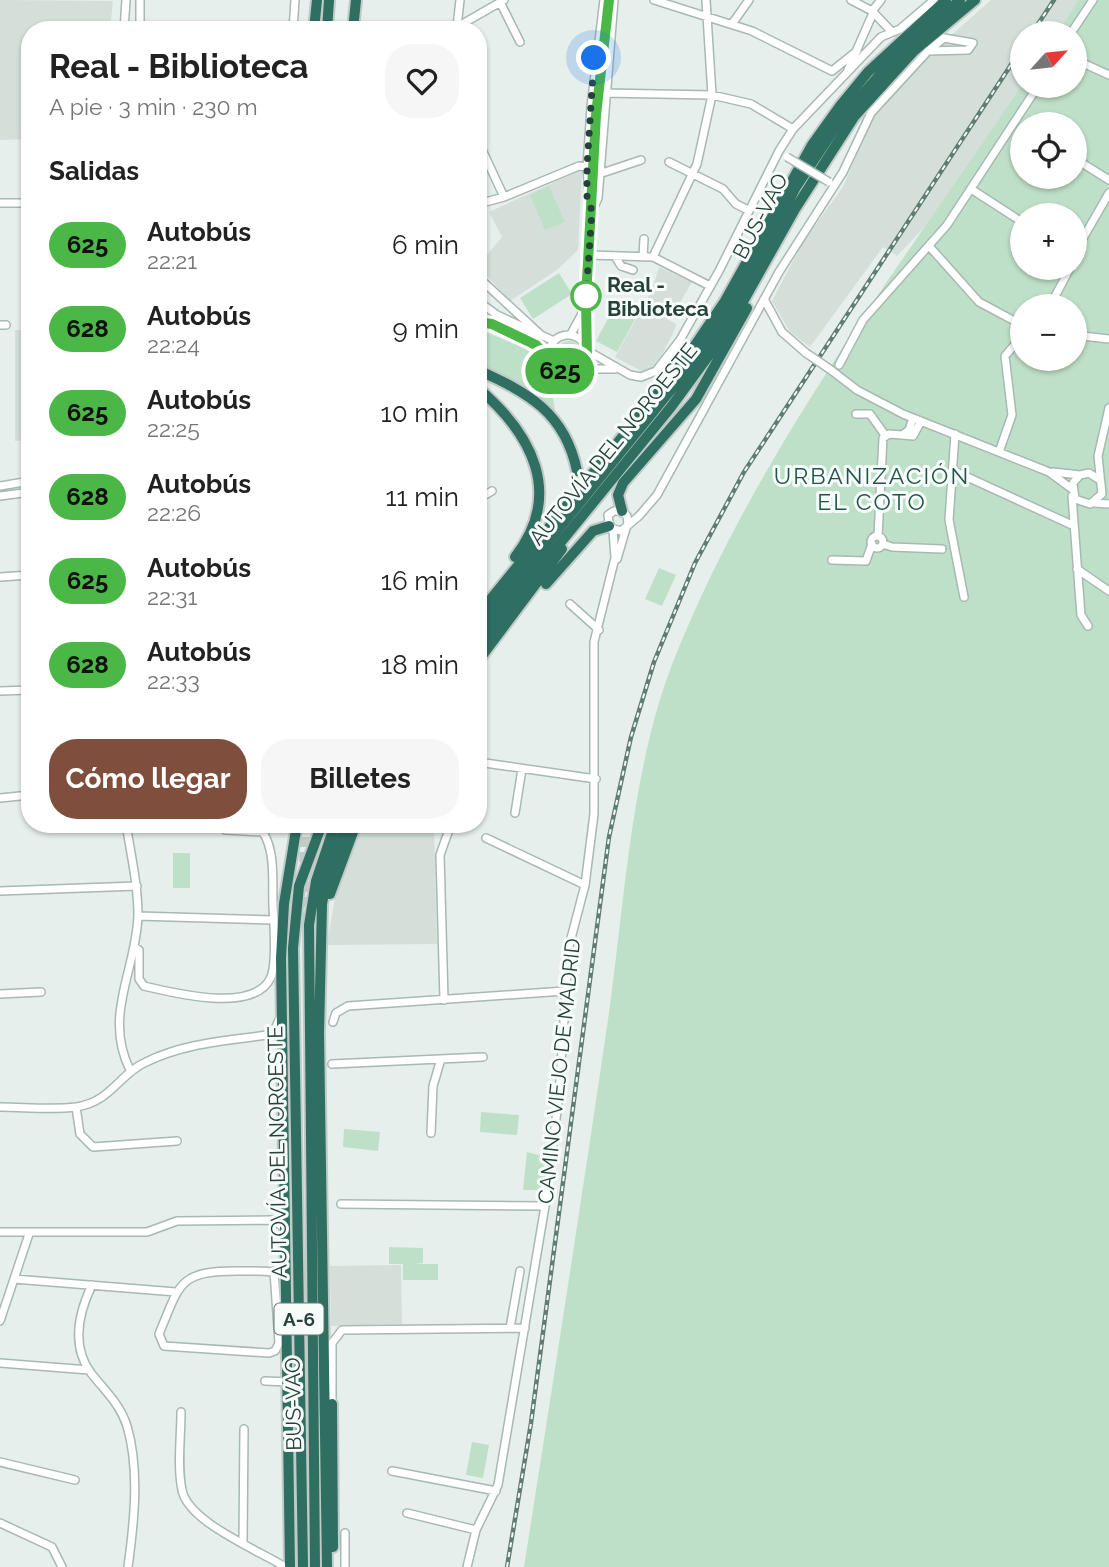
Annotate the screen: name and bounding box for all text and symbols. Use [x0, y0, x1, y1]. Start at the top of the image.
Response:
north arrow [1010, 21, 1087, 98]
map controls [1010, 21, 1087, 371]
your location [576, 40, 611, 75]
button: heart [385, 44, 459, 118]
text: Real - Biblioteca [49, 47, 308, 86]
text: A pie · 3 min · 230 m [49, 93, 258, 120]
button: locate [1010, 112, 1087, 189]
text: Salidas [49, 156, 139, 186]
street label: BUS-VAO [727, 169, 793, 263]
button: + [1010, 203, 1087, 280]
text: Autobús [147, 217, 251, 247]
text: 625 [67, 230, 108, 259]
text: 6 min [392, 230, 459, 260]
text: 22:21 [147, 247, 197, 274]
place label: Real - Biblioteca [607, 272, 709, 321]
marker: Real - Biblioteca [571, 281, 601, 311]
button: − [1010, 294, 1087, 371]
text: Autobús [147, 301, 251, 331]
text: 628 [66, 314, 109, 343]
text: 9 min [392, 314, 459, 344]
text: 22:24 [147, 331, 200, 358]
street label: AUTOVÍA DEL NOROESTE [524, 338, 702, 550]
line badge: 625 [520, 348, 600, 394]
text: 625 [539, 356, 581, 385]
text: Autobús [147, 385, 251, 415]
text: 625 [67, 398, 108, 427]
text: 10 min [381, 398, 459, 428]
text: 22:25 [147, 415, 200, 442]
district label: URBANIZACIÓN EL COTO [774, 462, 970, 515]
text: Autobús [147, 469, 251, 499]
text: 628 [66, 482, 109, 511]
text: 11 min [385, 482, 459, 512]
text: 22:26 [147, 499, 201, 526]
text: Autobús [147, 553, 251, 583]
text: 625 [67, 566, 108, 595]
text: 16 min [381, 566, 459, 596]
text: 22:31 [147, 583, 197, 610]
text: Autobús [147, 637, 251, 667]
text: 628 [66, 650, 109, 679]
text: 18 min [381, 650, 459, 680]
text: 22:33 [147, 667, 200, 694]
button: Cómo llegar [49, 739, 247, 819]
button: Billetes [261, 739, 459, 819]
street label: CAMINO VIEJO DE MADRID [533, 937, 585, 1205]
street label: AUTOVÍA DEL NOROESTE [262, 1026, 292, 1278]
road number: A-6 [274, 1303, 324, 1334]
street label: BUS-VAO [280, 1357, 306, 1451]

